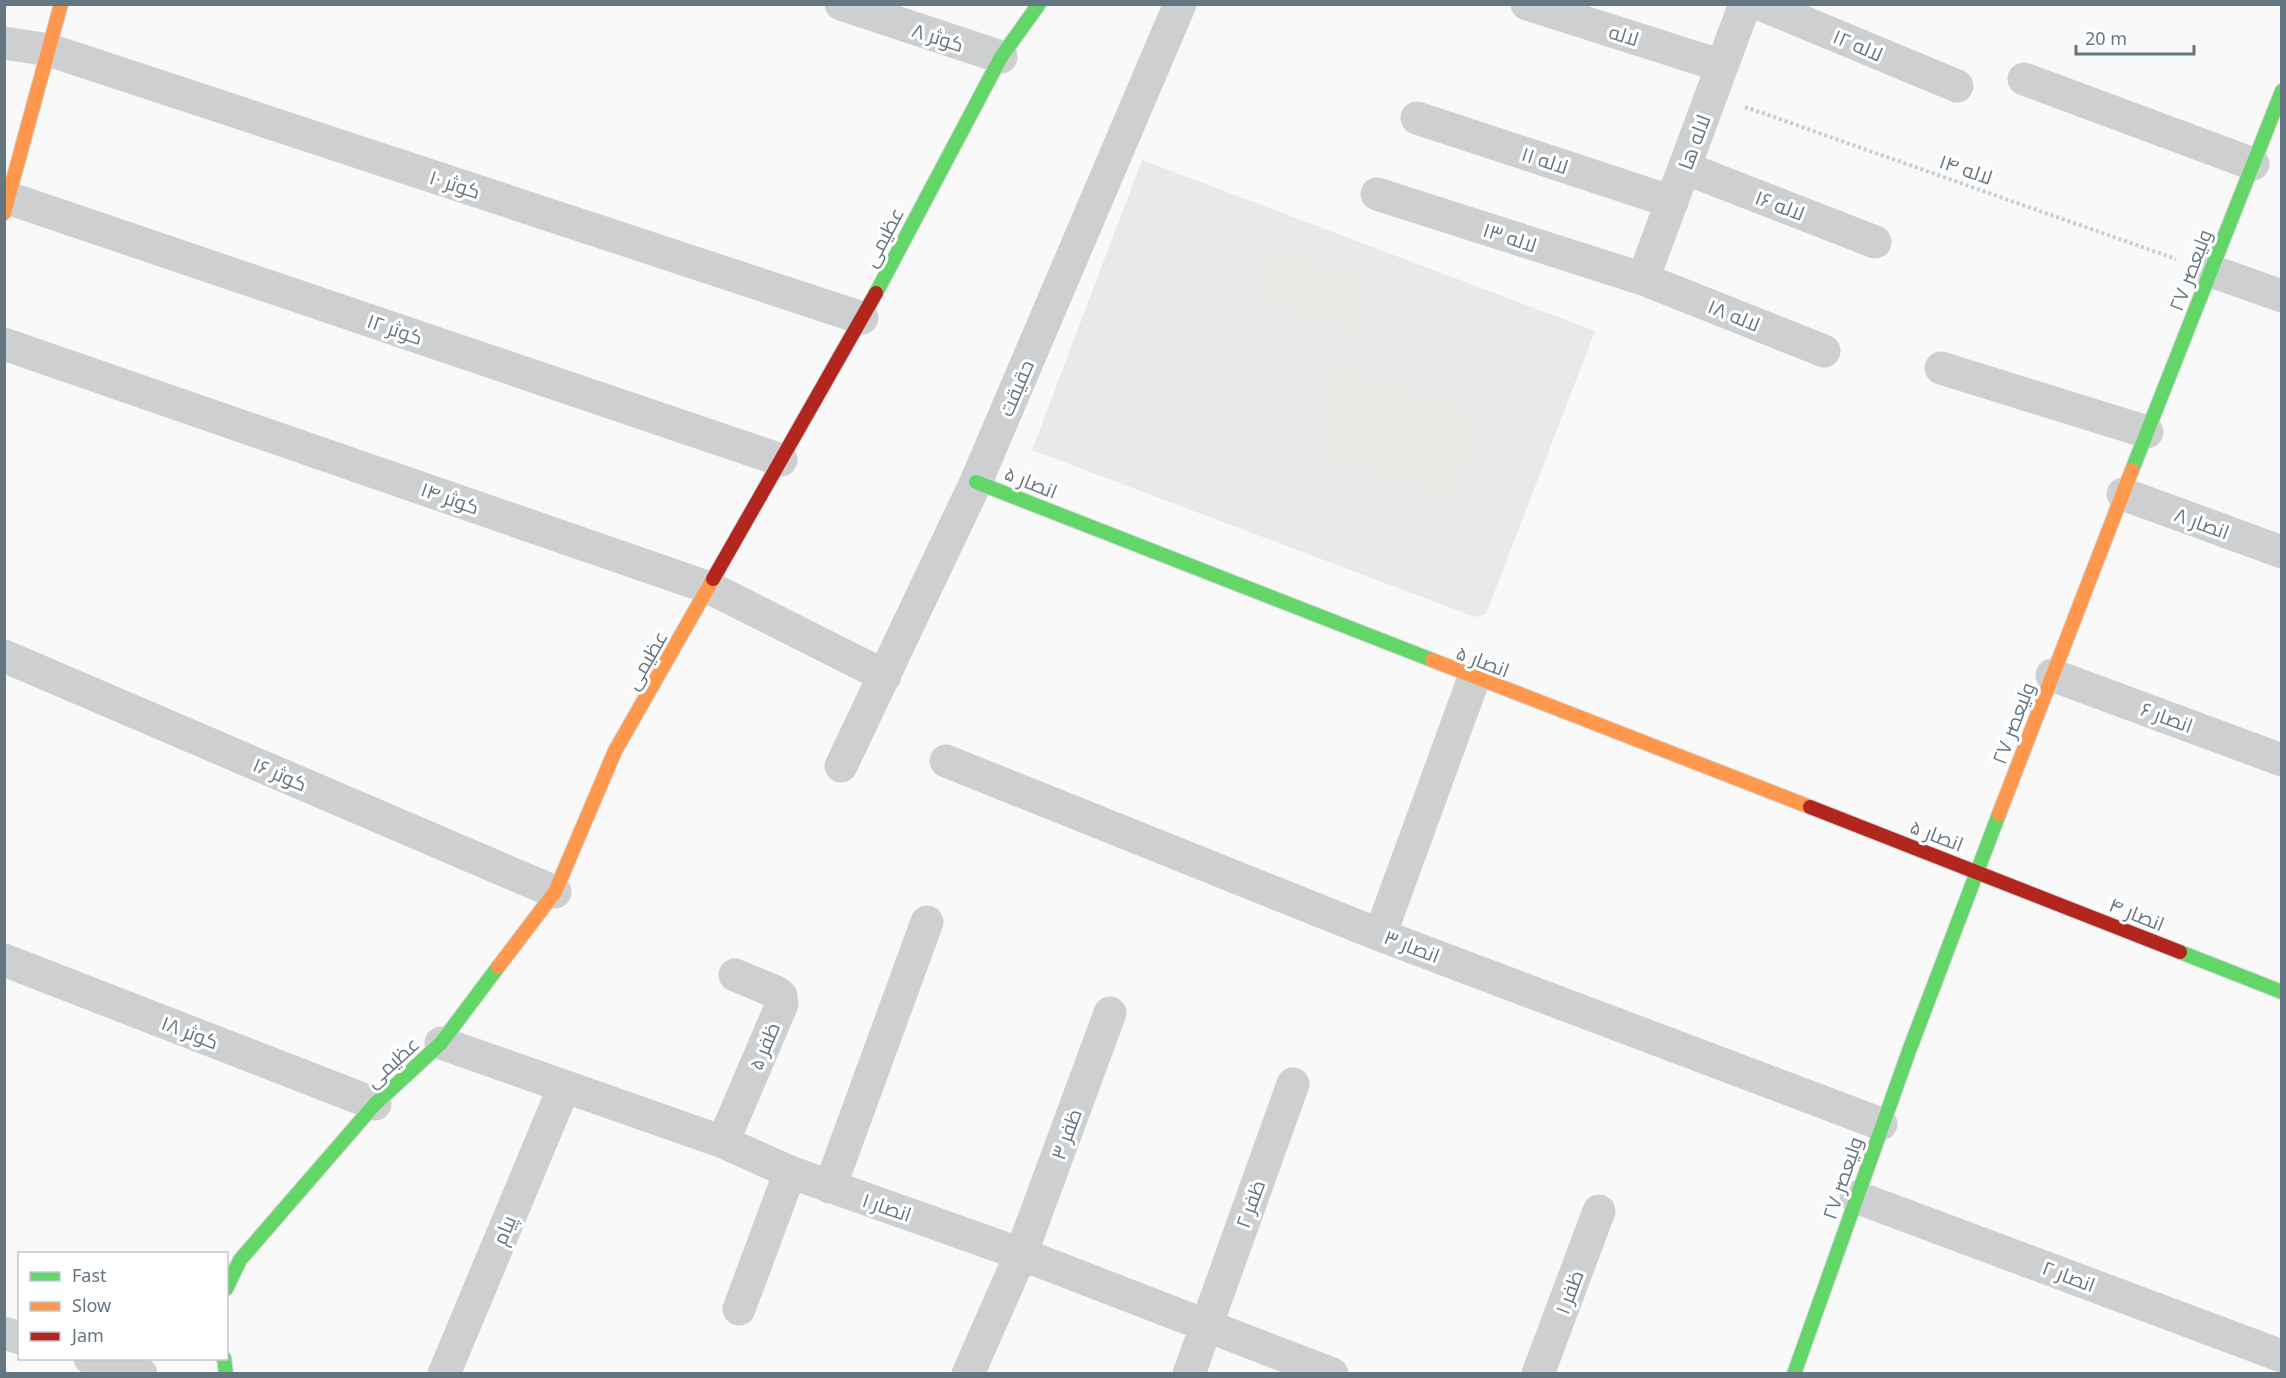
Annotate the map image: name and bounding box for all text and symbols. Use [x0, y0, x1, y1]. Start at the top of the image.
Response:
street label: کوثر ۸ [909, 16, 967, 58]
street label: لاله [1606, 18, 1642, 52]
scale bar [2076, 18, 2194, 56]
street label: لاله ۱۲ [1829, 22, 1887, 68]
text: 20 m [2085, 26, 2127, 50]
street label: لاله ها [1672, 111, 1716, 173]
street label: لاله ۱۱ [1518, 140, 1572, 180]
street label: لاله ۱۴ [1936, 147, 1996, 191]
street label: کوثر ۱۰ [426, 163, 484, 205]
street label: لاله ۱۶ [1751, 183, 1809, 227]
street label: عظیمی [856, 202, 910, 272]
street label: لاله ۱۳ [1480, 216, 1540, 258]
street label: ولیعصر ۲۷ [2162, 225, 2218, 315]
street label: لاله ۱۸ [1704, 292, 1764, 338]
street label: کوثر ۱۲ [363, 307, 427, 351]
street label: حقیقت [992, 356, 1040, 420]
street label: انصار ۵ [1000, 459, 1062, 505]
street label: کوثر ۱۴ [417, 475, 483, 521]
street label: انصار ۸ [2171, 501, 2233, 545]
street label: عظیمی [618, 626, 674, 694]
street label: انصار ۵ [1452, 639, 1514, 683]
street label: ولیعصر ۲۷ [1985, 678, 2041, 768]
street label: انصار ۶ [2137, 695, 2197, 739]
street label: کوثر ۱۶ [249, 751, 311, 797]
street label: انصار ۵ [1906, 813, 1968, 857]
street label: انصار ۴ [2105, 891, 2169, 937]
street label: انصار ۳ [1380, 923, 1444, 969]
street label: کوثر ۱۸ [157, 1009, 223, 1055]
street label: ظفر ۵ [742, 1018, 786, 1074]
street label: عظیمی [359, 1031, 425, 1093]
street label: ظفر ۳ [1044, 1105, 1088, 1163]
street label: ولیعصر ۲۷ [1815, 1133, 1869, 1223]
street label: ظفر ۲ [1229, 1176, 1271, 1232]
street label: انصار ۱ [859, 1186, 915, 1228]
street label: پیام [486, 1210, 523, 1249]
legend [18, 1252, 228, 1360]
street label: انصار ۲ [2039, 1254, 2099, 1298]
text: Fast [72, 1263, 107, 1287]
street label: ظفر ۱ [1548, 1266, 1590, 1318]
text: Slow [72, 1293, 111, 1317]
text: Jam [70, 1323, 104, 1347]

